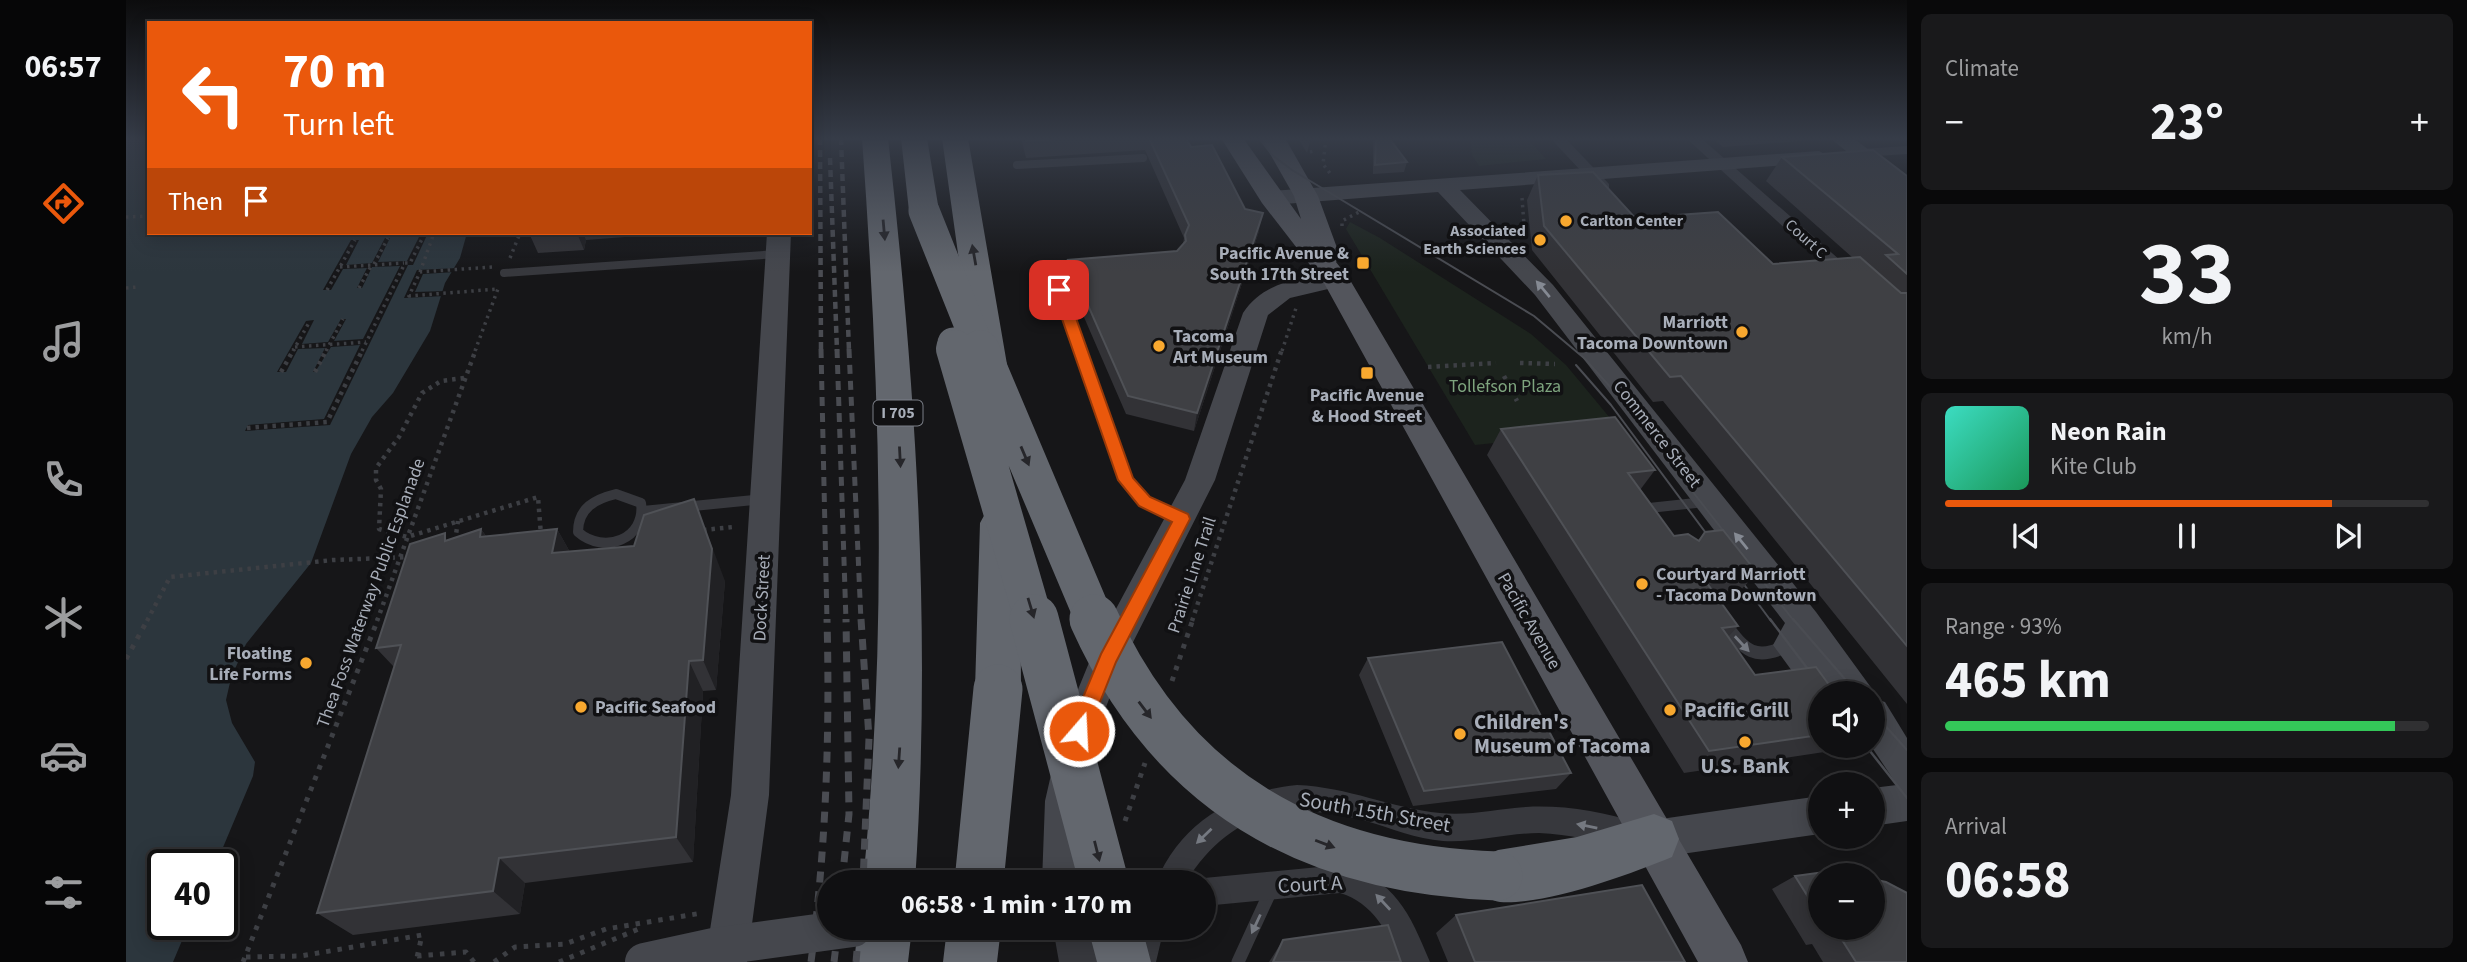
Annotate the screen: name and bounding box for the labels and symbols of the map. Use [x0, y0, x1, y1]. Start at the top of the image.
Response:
place label: Carlton Center [1580, 210, 1684, 232]
marker: Carlton Center [1558, 213, 1574, 229]
street label: Court C [1780, 214, 1832, 264]
one-way arrow [879, 219, 890, 241]
place label: Associated Earth Sciences [1423, 220, 1526, 260]
marker: Associated Earth Sciences [1532, 232, 1548, 248]
place label: Pacific Avenue & South 17th Street [1209, 241, 1349, 287]
one-way arrow [968, 244, 979, 266]
marker: Pacific Avenue & South 17th Street [1355, 255, 1371, 271]
pin [1029, 260, 1089, 320]
one-way arrow [1536, 281, 1551, 298]
place label: Marriott Tacoma Downtown [1577, 310, 1728, 356]
place label: Tacoma Art Museum [1172, 324, 1268, 370]
marker: Marriott Tacoma Downtown [1734, 324, 1750, 340]
marker: Tacoma Art Museum [1151, 338, 1167, 354]
marker: Pacific Avenue & Hood Street [1359, 365, 1375, 381]
park label: Tollefson Plaza [1449, 374, 1561, 399]
street label: Commerce Street [1607, 375, 1707, 493]
place label: Pacific Avenue & Hood Street [1310, 383, 1424, 429]
road number: I 705 [874, 400, 922, 426]
one-way arrow [1020, 445, 1031, 466]
one-way arrow [895, 446, 906, 468]
street label: Thea Foss Waterway Public Esplanade [311, 455, 432, 731]
street label: Prairie Line Trail [1161, 514, 1223, 636]
one-way arrow [1734, 533, 1749, 551]
street label: Dock Street [747, 554, 777, 642]
place label: Courtyard Marriott - Tacoma Downtown [1656, 562, 1817, 608]
street label: Pacific Avenue [1491, 568, 1567, 674]
marker: Courtyard Marriott - Tacoma Downtown [1634, 576, 1650, 592]
one-way arrow [1026, 598, 1036, 619]
one-way arrow [1733, 635, 1749, 652]
place label: Floating Life Forms [209, 641, 292, 687]
marker: Floating Life Forms [298, 655, 314, 671]
position arrow [1042, 694, 1116, 768]
place label: Pacific Seafood [595, 695, 716, 720]
place label: Pacific Grill [1684, 695, 1789, 725]
marker: Pacific Seafood [573, 699, 589, 715]
one-way arrow [1138, 700, 1153, 718]
marker: Pacific Grill [1662, 702, 1678, 718]
place label: Children's Museum of Tacoma [1474, 707, 1651, 761]
marker: Children's Museum of Tacoma [1452, 726, 1468, 742]
marker: U.S. Bank [1737, 734, 1753, 750]
one-way arrow [893, 747, 904, 769]
place label: U.S. Bank [1700, 751, 1790, 781]
street label: South 15th Street [1297, 784, 1453, 840]
one-way arrow [1576, 821, 1598, 832]
one-way arrow [1196, 828, 1213, 844]
one-way arrow [1314, 839, 1335, 850]
one-way arrow [1092, 840, 1103, 862]
speed limit sign: 40 [147, 849, 238, 940]
street label: Court A [1277, 867, 1344, 901]
one-way arrow [1375, 894, 1391, 911]
one-way arrow [1250, 914, 1262, 934]

